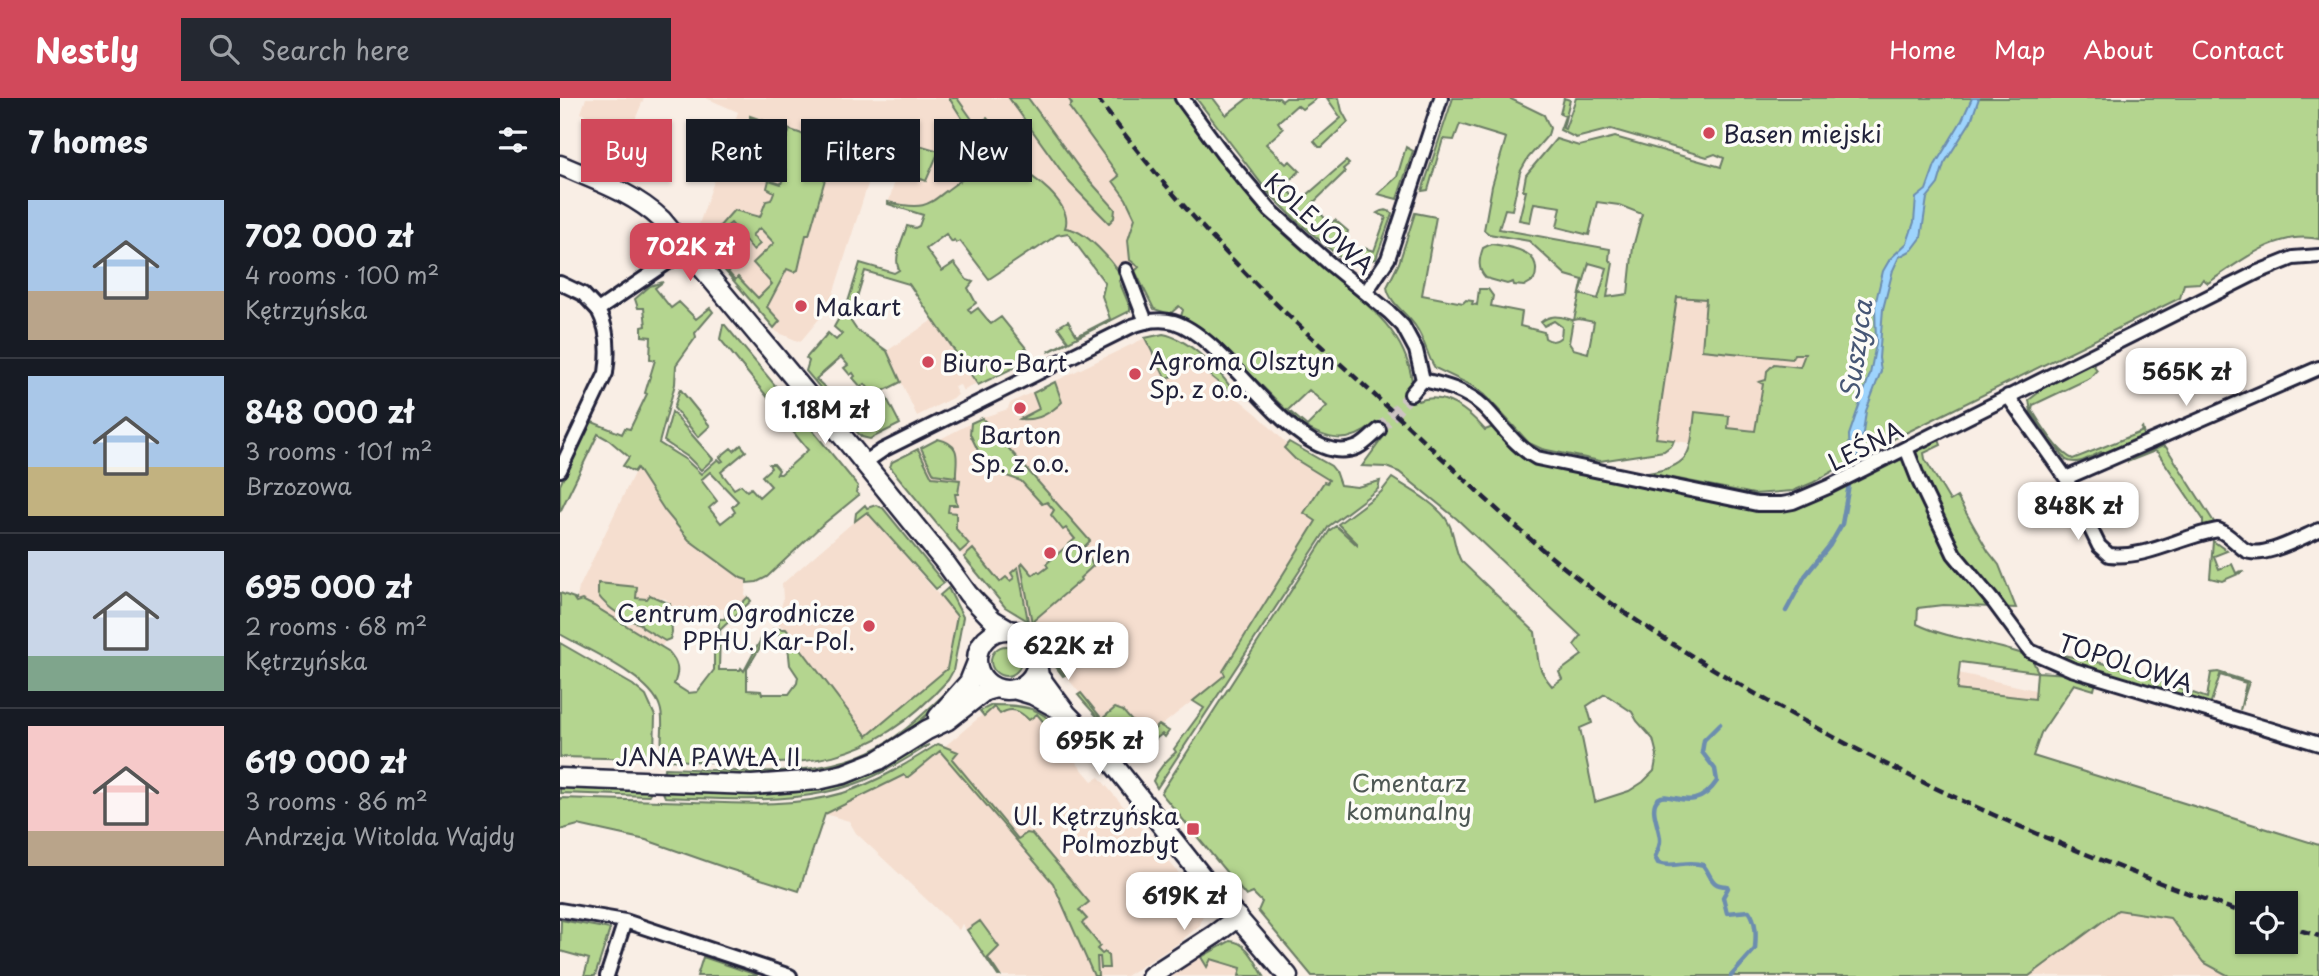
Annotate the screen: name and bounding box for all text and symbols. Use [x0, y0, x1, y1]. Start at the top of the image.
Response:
search box [181, 18, 671, 81]
text: Nestly [35, 24, 139, 74]
icon: search [205, 30, 243, 68]
text: Search here [261, 30, 410, 69]
text: Home [1889, 31, 1956, 67]
text: Map [1994, 31, 2045, 67]
text: About [2083, 31, 2153, 67]
text: Contact [2191, 31, 2284, 67]
place label: Basen miejski [1723, 115, 1882, 151]
text: 7 homes [28, 118, 148, 163]
chip: Buy [581, 119, 672, 182]
chip: Rent [686, 119, 787, 182]
chip: Filters [801, 119, 920, 182]
chip: New [934, 119, 1032, 182]
icon: filters [494, 121, 532, 159]
marker: Basen miejski [1701, 125, 1717, 141]
street label: KOLEJOWA [1257, 164, 1383, 282]
text: 702 000 zł [245, 212, 412, 257]
pin: 702K zł [625, 223, 755, 283]
icon: home [84, 228, 168, 312]
text: 702K zł [646, 228, 734, 263]
text: 4 rooms · 100 m² [245, 257, 439, 292]
place label: Makart [815, 288, 901, 324]
text: Kętrzyńska [245, 292, 367, 327]
water label: Suszyca [1829, 297, 1881, 403]
marker: Makart [793, 298, 809, 314]
place label: Agroma Olsztyn Sp. z o.o. [1149, 342, 1335, 406]
place label: Biuro-Bart [942, 344, 1068, 380]
pin: 565K zł [2121, 348, 2251, 408]
text: 565K zł [2142, 353, 2230, 388]
marker: Biuro-Bart [920, 354, 936, 370]
marker: Agroma Olsztyn Sp. z o.o. [1127, 366, 1143, 382]
pin: 1.18M zł [753, 386, 897, 446]
text: 848 000 zł [245, 388, 413, 433]
text: 1.18M zł [781, 391, 869, 426]
marker: Barton Sp. z o.o. [1012, 400, 1028, 416]
icon: home [84, 404, 168, 488]
street label: LEŚNA [1821, 411, 1909, 479]
place label: Barton Sp. z o.o. [970, 416, 1070, 480]
text: 3 rooms · 101 m² [245, 433, 433, 468]
text: Brzozowa [245, 468, 352, 503]
pin: 848K zł [2013, 482, 2143, 542]
text: 848K zł [2034, 487, 2122, 522]
place label: Orlen [1064, 535, 1131, 571]
marker: Orlen [1042, 545, 1058, 561]
text: 695 000 zł [245, 563, 411, 608]
icon: home [84, 579, 168, 663]
place label: Centrum Ogrodnicze PPHU. Kar-Pol. [617, 594, 855, 658]
text: 2 rooms · 68 m² [245, 608, 427, 643]
marker: Centrum Ogrodnicze PPHU. Kar-Pol. [861, 618, 877, 634]
pin: 622K zł [1003, 622, 1133, 682]
street label: TOPOLOWA [2054, 623, 2198, 701]
text: 622K zł [1023, 627, 1113, 662]
text: Kętrzyńska [245, 643, 367, 678]
pin: 695K zł [1034, 718, 1164, 777]
text: 695K zł [1056, 722, 1142, 757]
text: 619 000 zł [245, 738, 405, 783]
street label: JANA PAWŁA II [616, 738, 800, 774]
icon: home [84, 754, 168, 838]
park label: Cmentarz komunalny [1346, 764, 1472, 828]
text: 3 rooms · 86 m² [245, 783, 428, 818]
place label: Ul. Kętrzyńska Polmozbyt [1012, 797, 1179, 861]
text: Andrzeja Witolda Wajdy [245, 818, 515, 853]
marker: Ul. Kętrzyńska Polmozbyt [1185, 821, 1201, 837]
pin: 619K zł [1119, 872, 1249, 932]
text: 619K zł [1142, 877, 1226, 912]
map controls [2235, 891, 2298, 954]
button: locate [2235, 891, 2298, 954]

